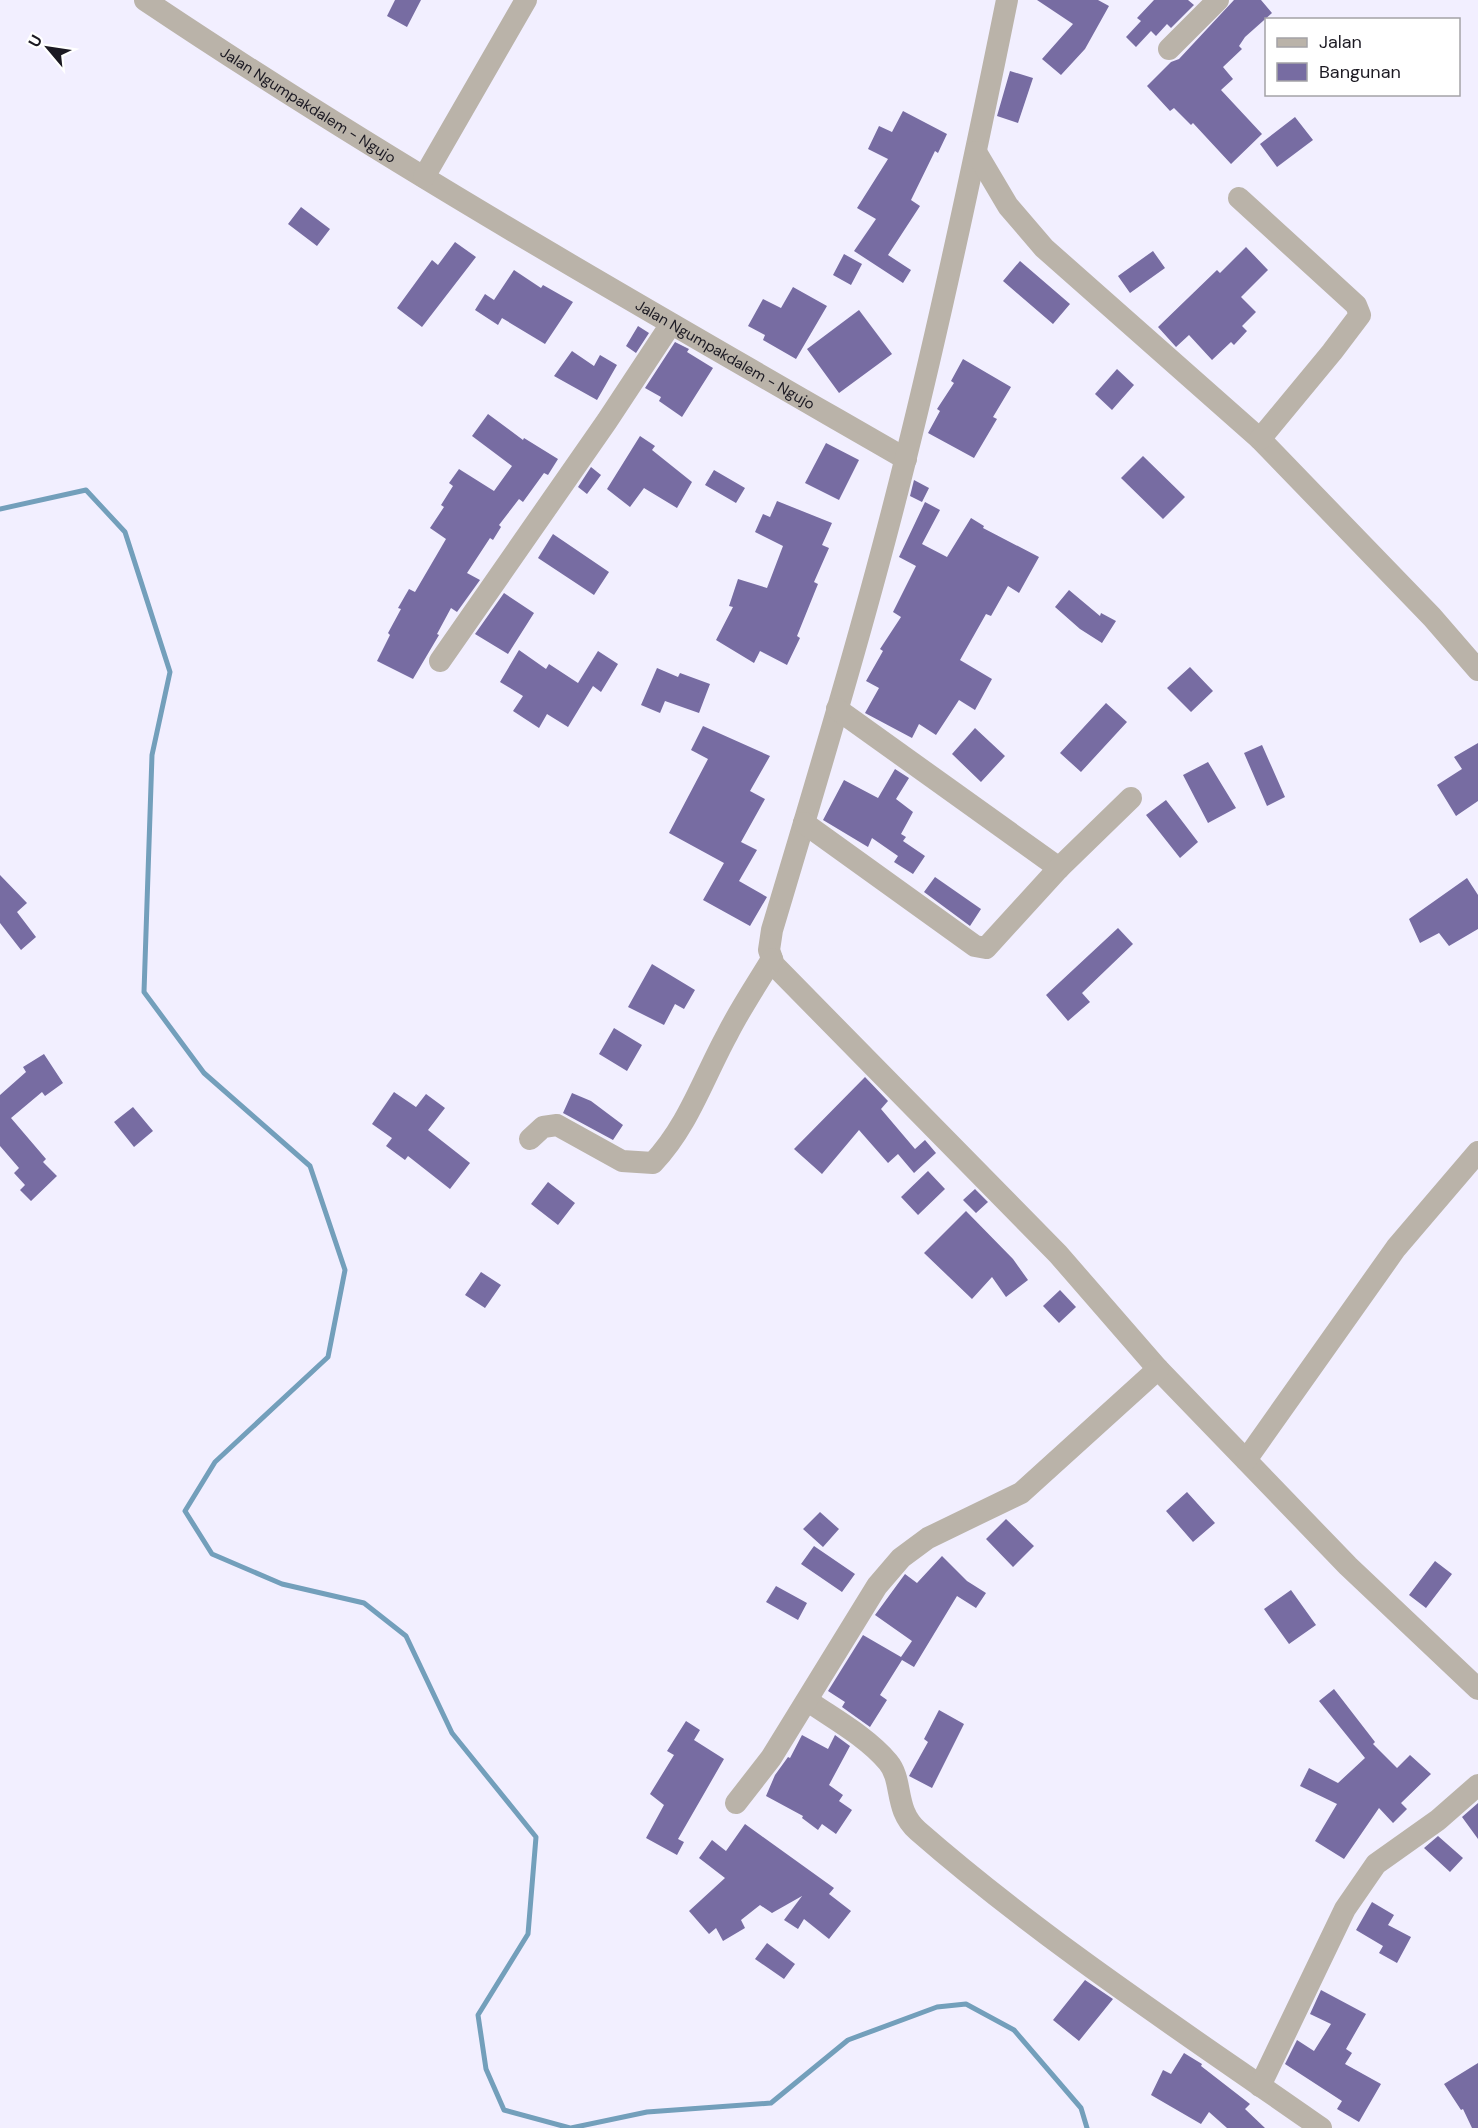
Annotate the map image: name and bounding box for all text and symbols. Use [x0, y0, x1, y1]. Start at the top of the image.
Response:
north arrow [18, 18, 78, 78]
legend [1265, 18, 1460, 96]
text: Jalan [1319, 30, 1362, 54]
text: U [23, 31, 47, 51]
street label: Jalan Ngumpakdalem - Ngujo [216, 42, 400, 168]
text: Bangunan [1319, 60, 1401, 84]
street label: Jalan Ngumpakdalem - Ngujo [632, 295, 818, 414]

